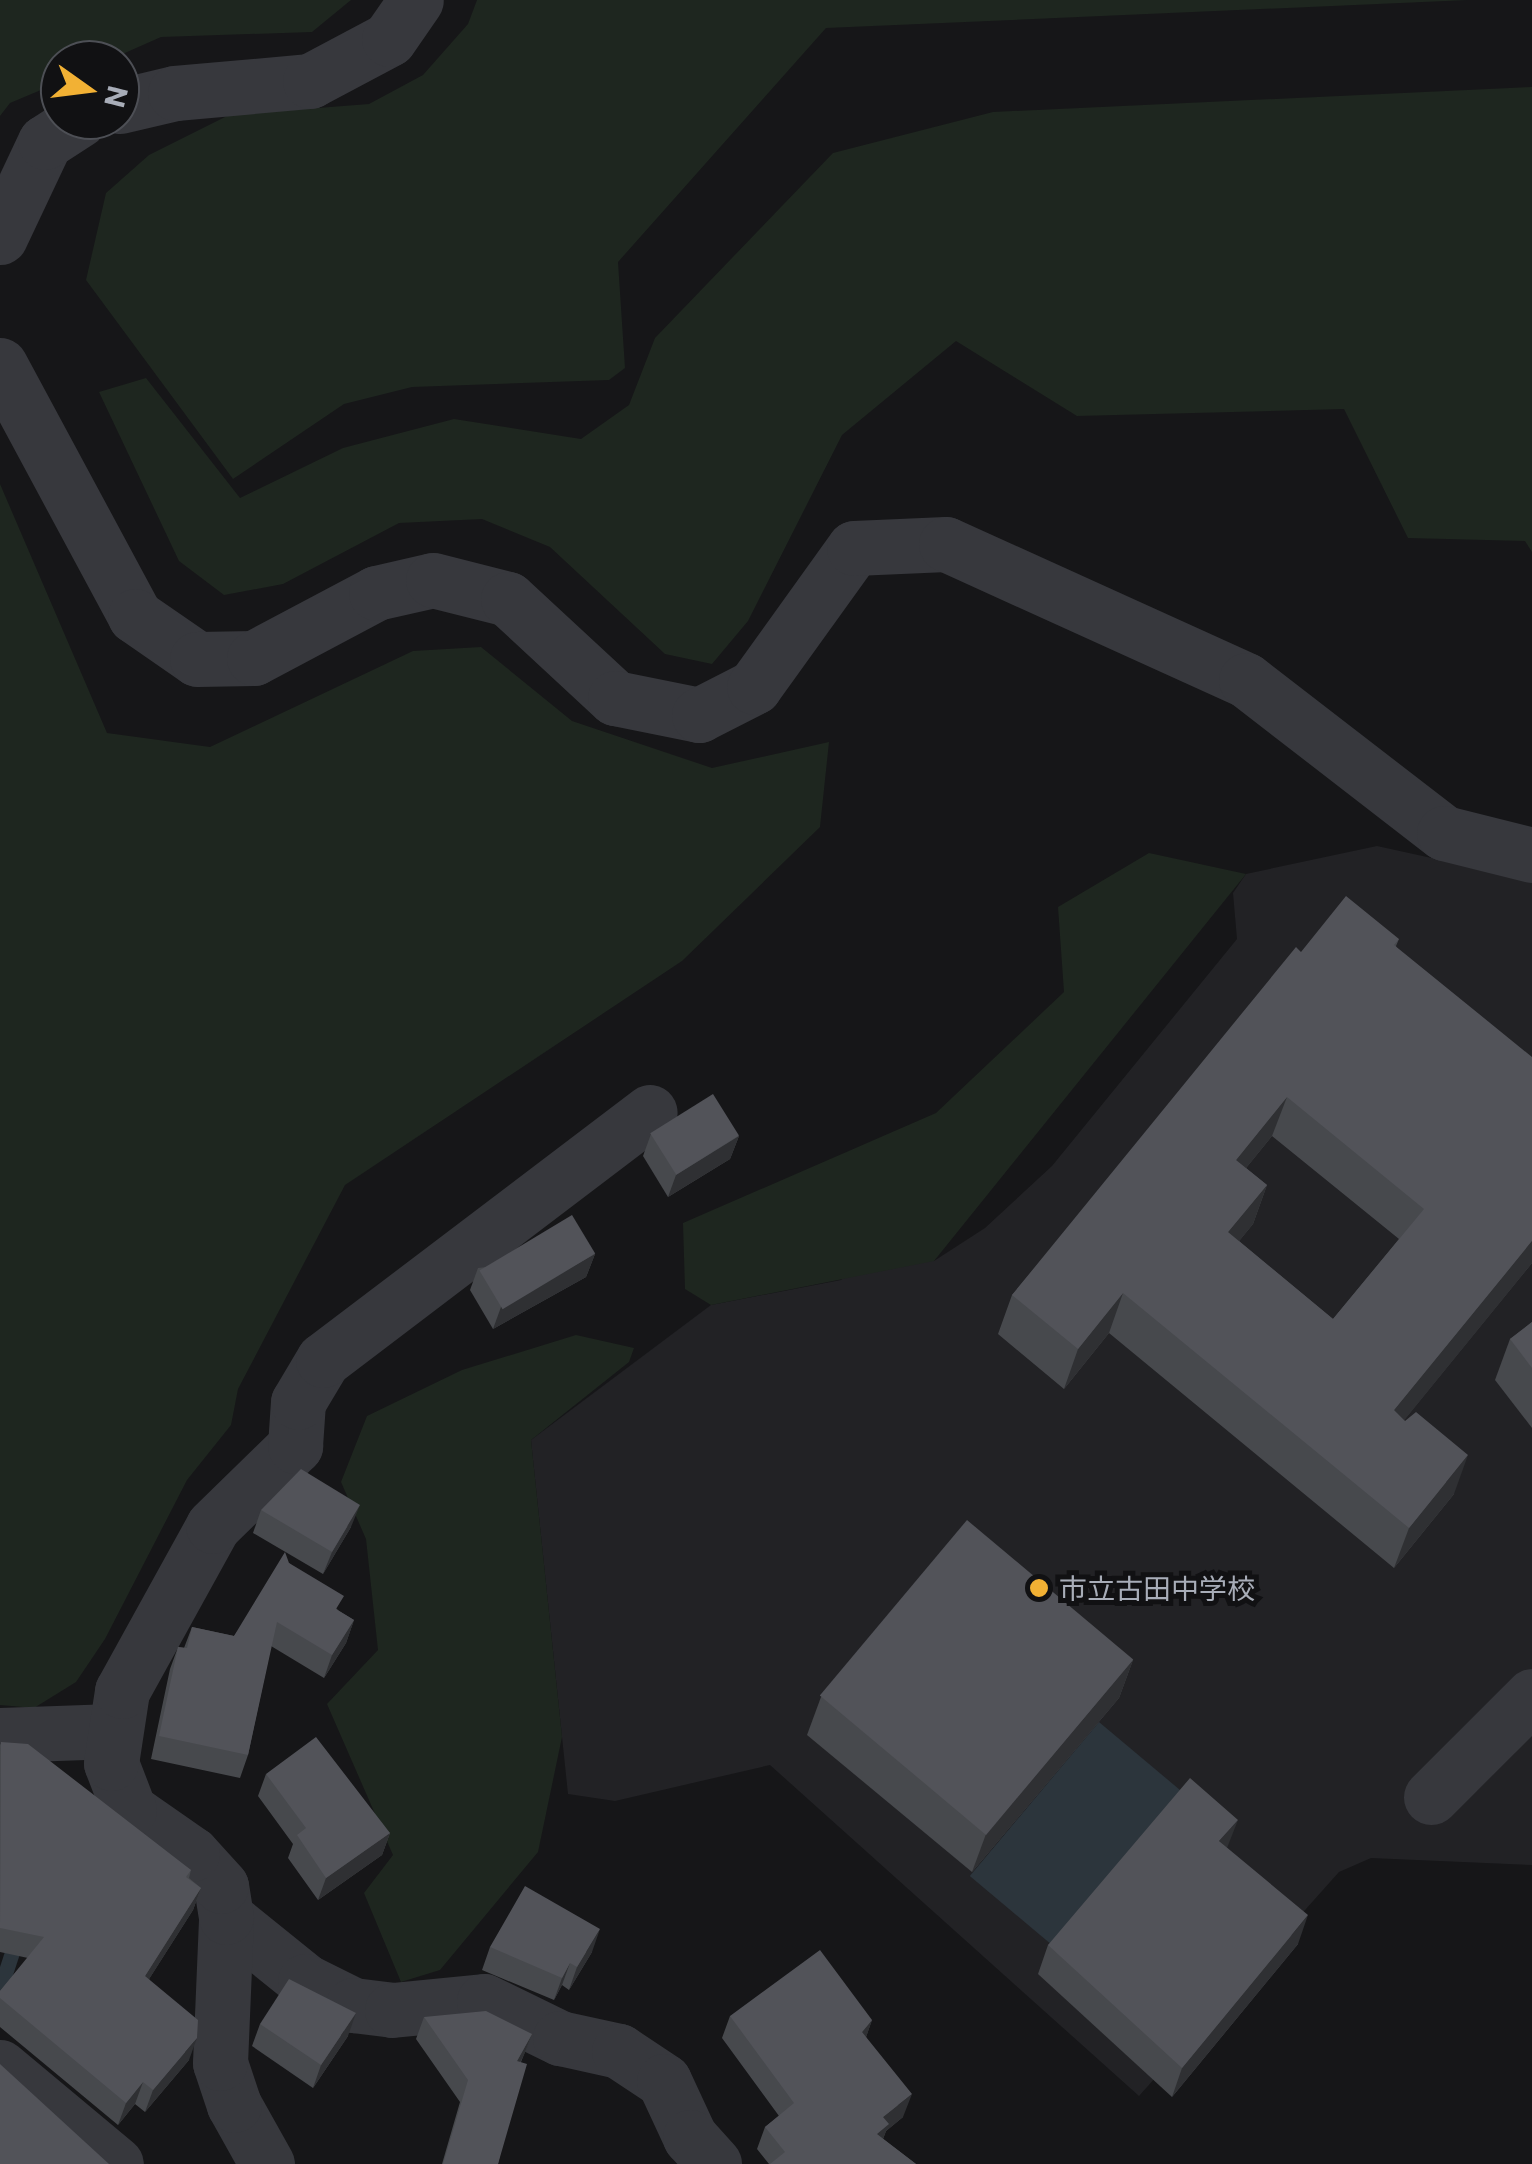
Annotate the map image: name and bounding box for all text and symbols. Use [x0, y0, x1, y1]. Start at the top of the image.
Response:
north arrow [40, 40, 140, 140]
text: N [98, 82, 136, 111]
place label: 市立古田中学校 [1059, 1571, 1255, 1605]
marker: 市立古田中学校 [1028, 1577, 1050, 1599]

